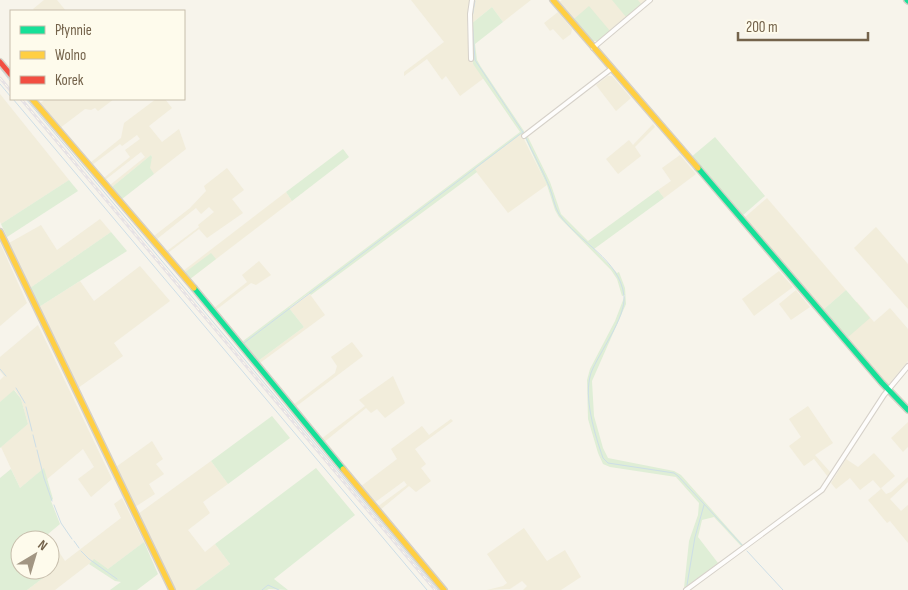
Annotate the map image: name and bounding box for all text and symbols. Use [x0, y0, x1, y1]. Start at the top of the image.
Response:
legend [10, 10, 185, 100]
scale bar [738, 10, 868, 42]
text: 200 m [746, 18, 778, 37]
text: Płynnie [55, 21, 92, 40]
text: Wolno [55, 46, 86, 65]
text: Korek [55, 71, 84, 90]
north arrow [10, 530, 60, 580]
text: N [35, 536, 51, 554]

